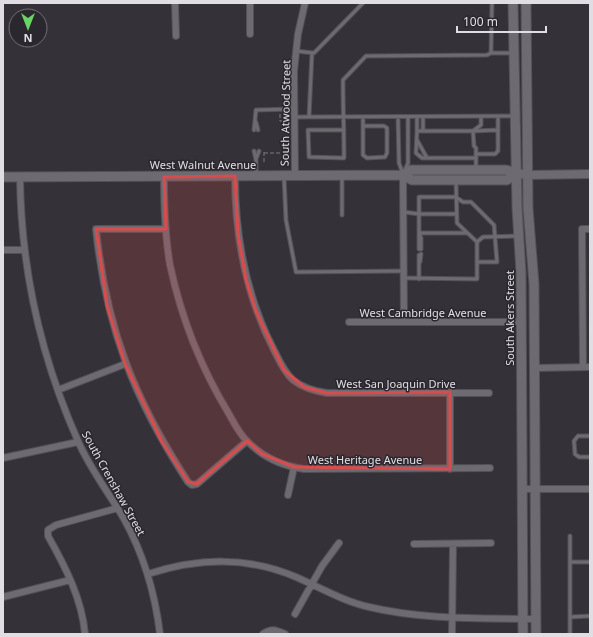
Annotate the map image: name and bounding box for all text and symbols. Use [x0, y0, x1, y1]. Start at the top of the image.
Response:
north arrow [8, 8, 48, 48]
scale bar [457, 8, 546, 34]
text: 100 m [463, 13, 498, 30]
text: N [24, 31, 32, 46]
street label: South Atwood Street [277, 60, 293, 166]
street label: West Walnut Avenue [150, 157, 256, 172]
street label: South Akers Street [502, 270, 517, 366]
street label: West Cambridge Avenue [359, 305, 487, 320]
street label: West San Joaquin Drive [336, 376, 456, 391]
street label: South Crenshaw Street [79, 428, 149, 538]
street label: West Heritage Avenue [308, 452, 422, 467]

